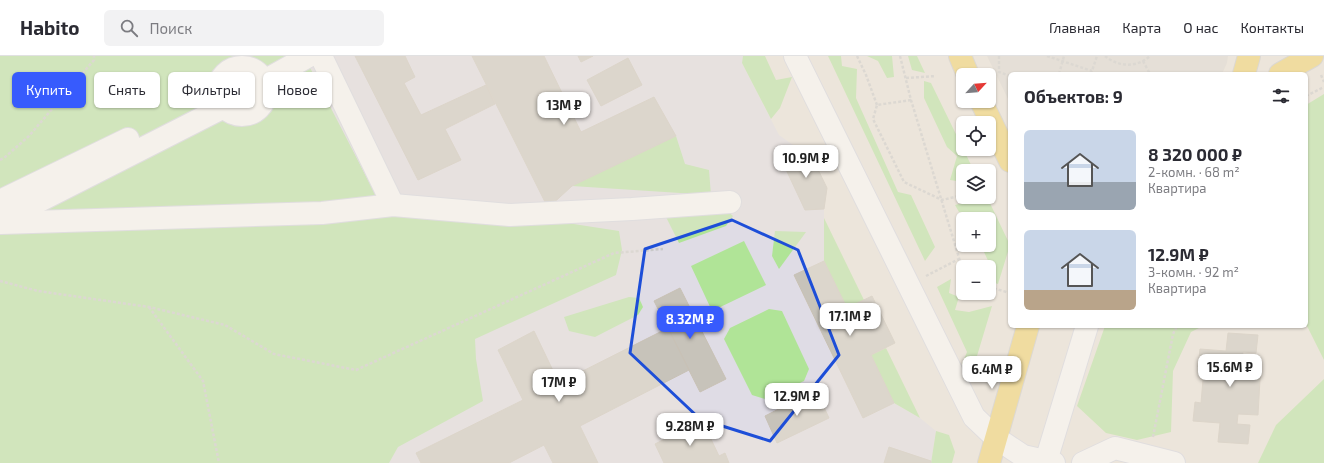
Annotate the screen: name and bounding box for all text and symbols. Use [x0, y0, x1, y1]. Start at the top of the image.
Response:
search box [104, 10, 384, 46]
text: Habito [20, 16, 80, 39]
icon: search [118, 17, 140, 39]
text: Поиск [150, 19, 192, 37]
text: Главная [1049, 19, 1100, 36]
text: Карта [1122, 19, 1161, 36]
text: О нас [1183, 19, 1219, 36]
text: Контакты [1241, 19, 1304, 36]
north arrow [956, 68, 996, 108]
map controls [956, 68, 996, 300]
chip: Купить [12, 72, 86, 108]
chip: Снять [94, 72, 160, 108]
chip: Фильтры [168, 72, 255, 108]
chip: Новое [263, 72, 332, 108]
icon: filters [1270, 85, 1292, 107]
text: Объектов: 9 [1024, 86, 1123, 106]
pin: 13M ₽ [536, 92, 592, 126]
text: 13M ₽ [546, 97, 582, 113]
button: locate [956, 116, 996, 156]
text: 8 320 000 ₽ [1148, 144, 1242, 164]
pin: 10.9M ₽ [769, 145, 843, 179]
icon: home [1056, 146, 1104, 194]
text: 10.9M ₽ [782, 150, 830, 166]
button: layers [956, 164, 996, 204]
text: 2-комн. · 68 m² [1148, 164, 1240, 180]
text: Квартира [1148, 180, 1207, 196]
button: + [956, 212, 996, 252]
text: 12.9M ₽ [1148, 244, 1209, 264]
icon: home [1056, 246, 1104, 294]
button: − [956, 260, 996, 300]
text: 3-комн. · 92 m² [1148, 264, 1239, 280]
text: Квартира [1148, 280, 1207, 296]
pin: 17.1M ₽ [813, 303, 887, 337]
pin: 8.32M ₽ [653, 306, 727, 340]
text: 17.1M ₽ [829, 308, 871, 324]
text: 8.32M ₽ [666, 311, 714, 327]
pin: 15.6M ₽ [1193, 354, 1267, 388]
pin: 6.4M ₽ [959, 356, 1025, 390]
text: 15.6M ₽ [1207, 359, 1253, 375]
text: 6.4M ₽ [971, 361, 1013, 377]
pin: 17M ₽ [531, 369, 587, 403]
text: 17M ₽ [542, 374, 576, 390]
pin: 12.9M ₽ [760, 383, 834, 417]
text: 12.9M ₽ [774, 388, 820, 404]
pin: 9.28M ₽ [653, 413, 727, 447]
text: 9.28M ₽ [666, 418, 714, 434]

